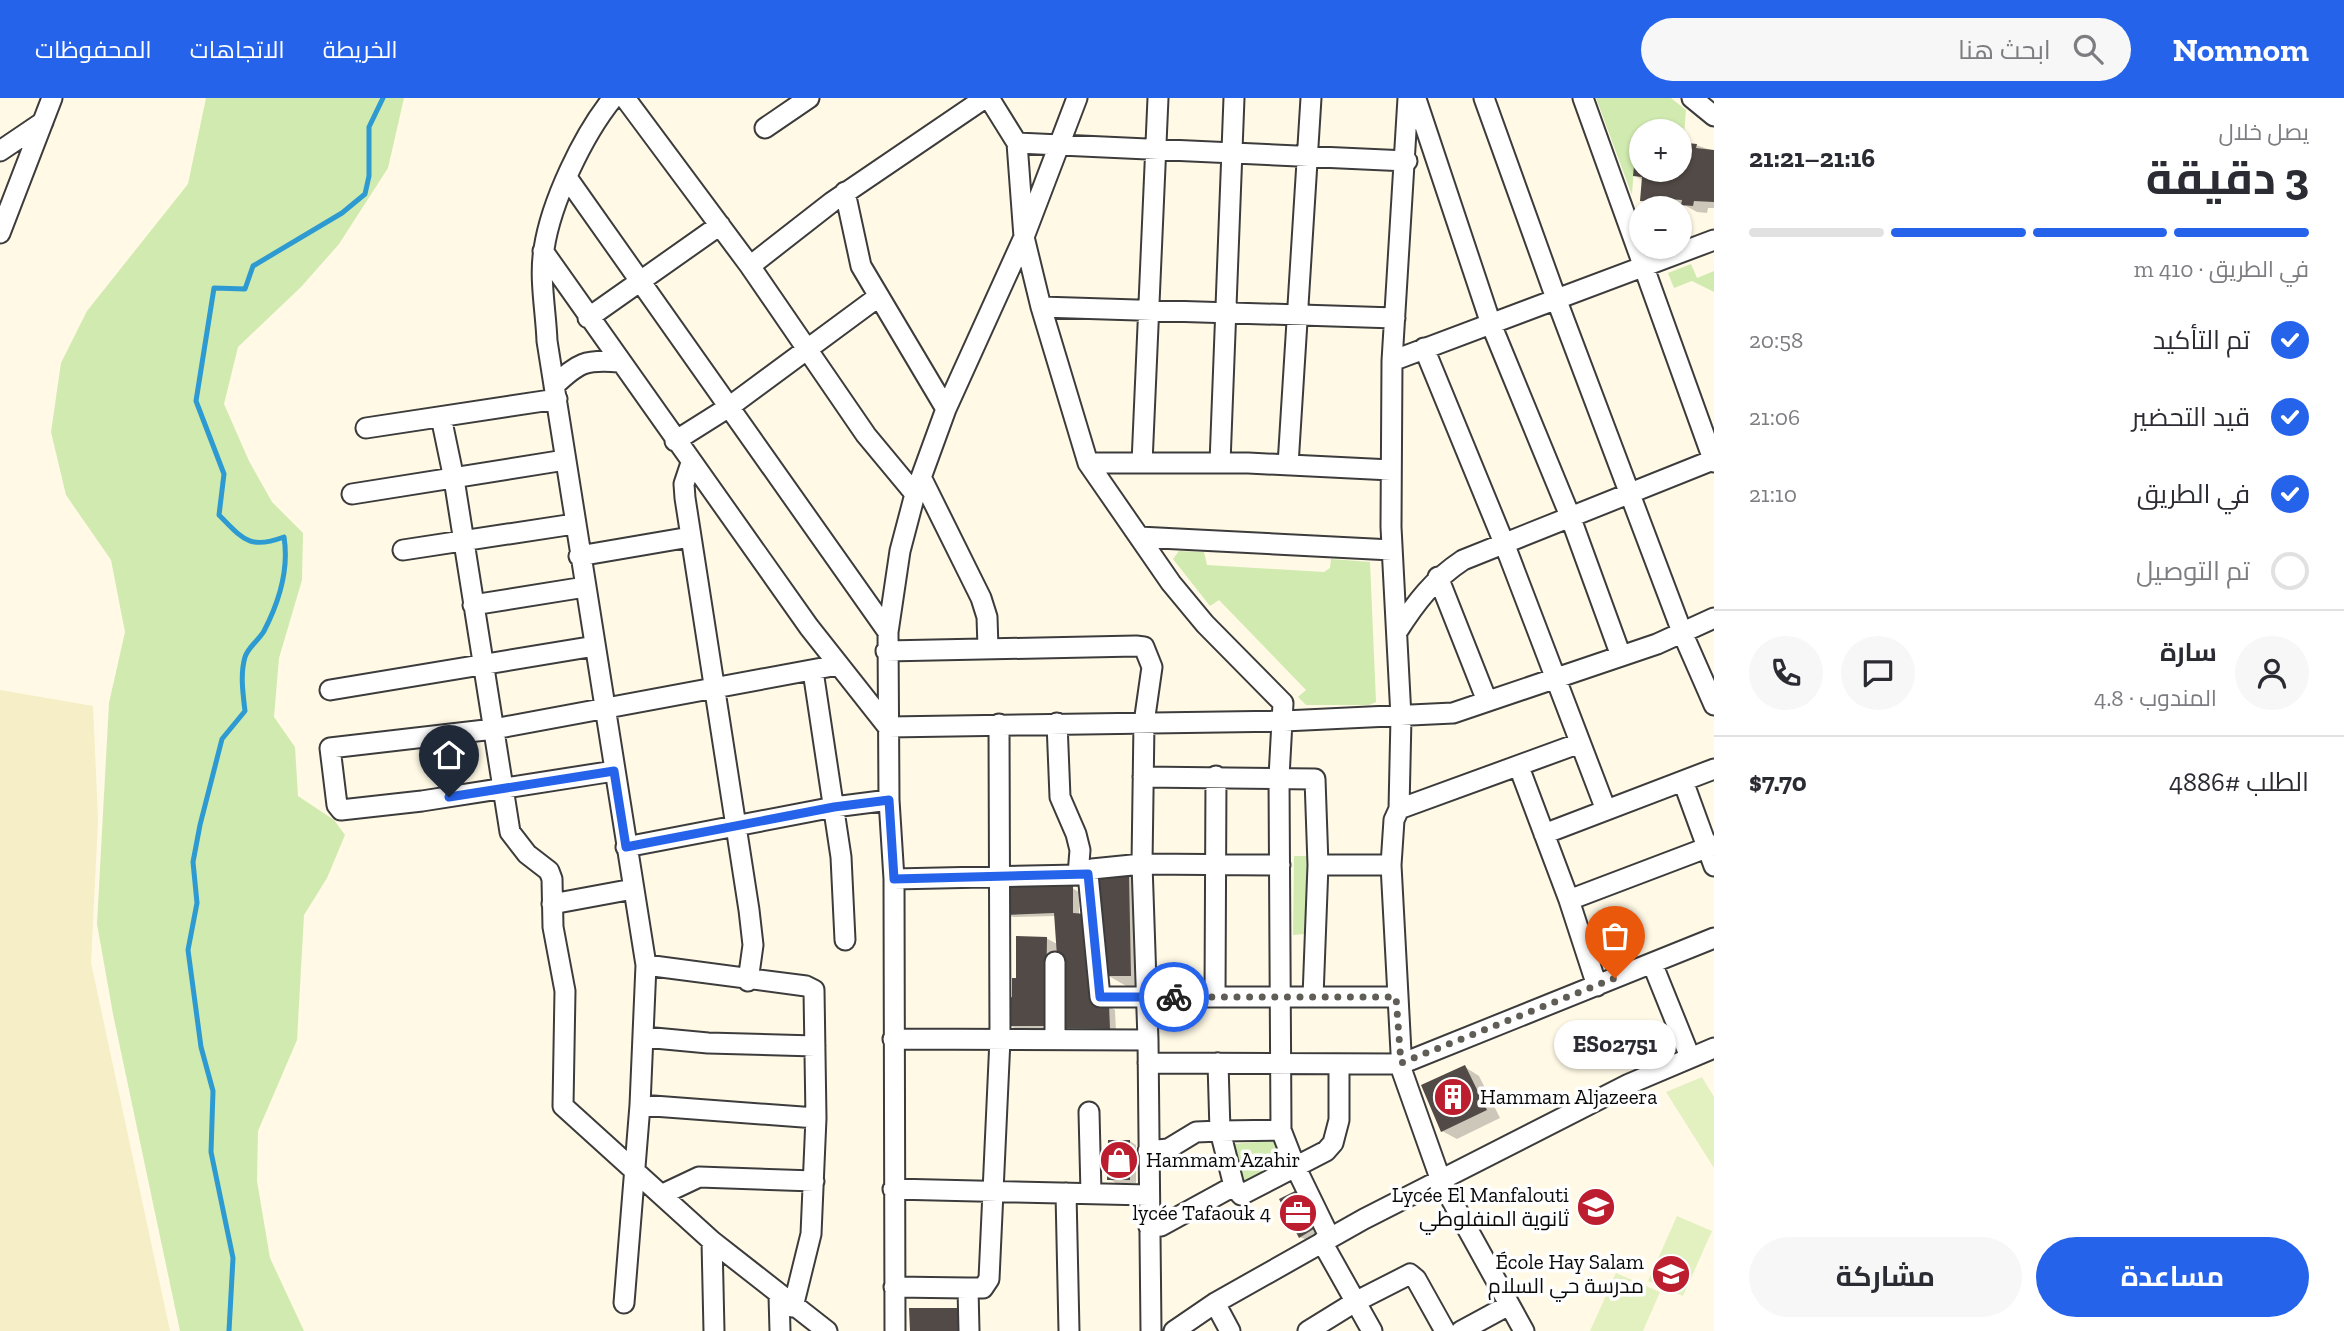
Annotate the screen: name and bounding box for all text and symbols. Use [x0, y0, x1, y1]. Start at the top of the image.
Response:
search box [1641, 18, 2131, 81]
icon: search [2069, 30, 2107, 68]
text: Nomnom [2173, 30, 2309, 69]
text: ابحث هنا [1958, 34, 2051, 66]
text: المحفوظات [35, 35, 152, 64]
text: الاتجاهات [190, 35, 285, 64]
text: الخريطة [323, 35, 398, 64]
text: يصل خلال [2218, 118, 2309, 146]
map controls [1629, 119, 1692, 259]
button: + [1629, 119, 1692, 182]
text: 21:16–21:21 [1749, 142, 1875, 174]
text: 3 دقيقة [2146, 151, 2309, 206]
button: − [1629, 196, 1692, 259]
text: في الطريق · 410 m [2134, 255, 2309, 283]
icon: check [2271, 321, 2309, 359]
text: تم التأكيد [2153, 324, 2250, 356]
text: 20:58 [1749, 326, 1803, 354]
icon: check [2271, 398, 2309, 436]
text: قيد التحضير [2132, 401, 2250, 433]
text: 21:06 [1749, 403, 1800, 431]
icon: check [2271, 475, 2309, 513]
text: في الطريق [2137, 478, 2250, 510]
text: 21:10 [1749, 480, 1797, 508]
text: تم التوصيل [2136, 555, 2250, 587]
button: phone [1749, 636, 1823, 710]
button: chat [1841, 636, 1915, 710]
text: سارة [2160, 636, 2217, 668]
button: person [2235, 636, 2309, 710]
text: المندوب · 4.8 [2094, 684, 2217, 712]
pin [419, 725, 479, 797]
icon: home [430, 736, 468, 774]
text: $7.70 [1749, 766, 1807, 798]
text: الطلب #4886 [2169, 766, 2309, 798]
pin [1585, 906, 1645, 978]
icon: bag [1596, 917, 1634, 955]
courier [1139, 962, 1209, 1032]
icon: bike [1155, 978, 1193, 1016]
callout: ES02751 [1554, 1020, 1676, 1069]
text: ES02751 [1573, 1030, 1657, 1058]
building icon: Hammam Aljazeera [1432, 1076, 1474, 1118]
place label: Hammam Aljazeera [1480, 1084, 1658, 1110]
shop icon: Hammam Azahir [1098, 1139, 1140, 1181]
place label: Hammam Azahir [1146, 1147, 1300, 1172]
place label: Lycée El Manfalouti ثانوية المنفلوطي [1392, 1182, 1569, 1235]
school or university icon: Lycée El Manfalouti ثانوية المنفلوطي [1575, 1186, 1617, 1228]
office icon: lycée Tafaouk 4 [1277, 1192, 1319, 1234]
place label: lycée Tafaouk 4 [1132, 1200, 1271, 1225]
button: مشاركة [1749, 1237, 2022, 1317]
button: مساعدة [2036, 1237, 2309, 1317]
place label: École Hay Salam مدرسة حي السلام [1488, 1249, 1644, 1302]
school or university icon: École Hay Salam مدرسة حي السلام [1650, 1253, 1692, 1295]

